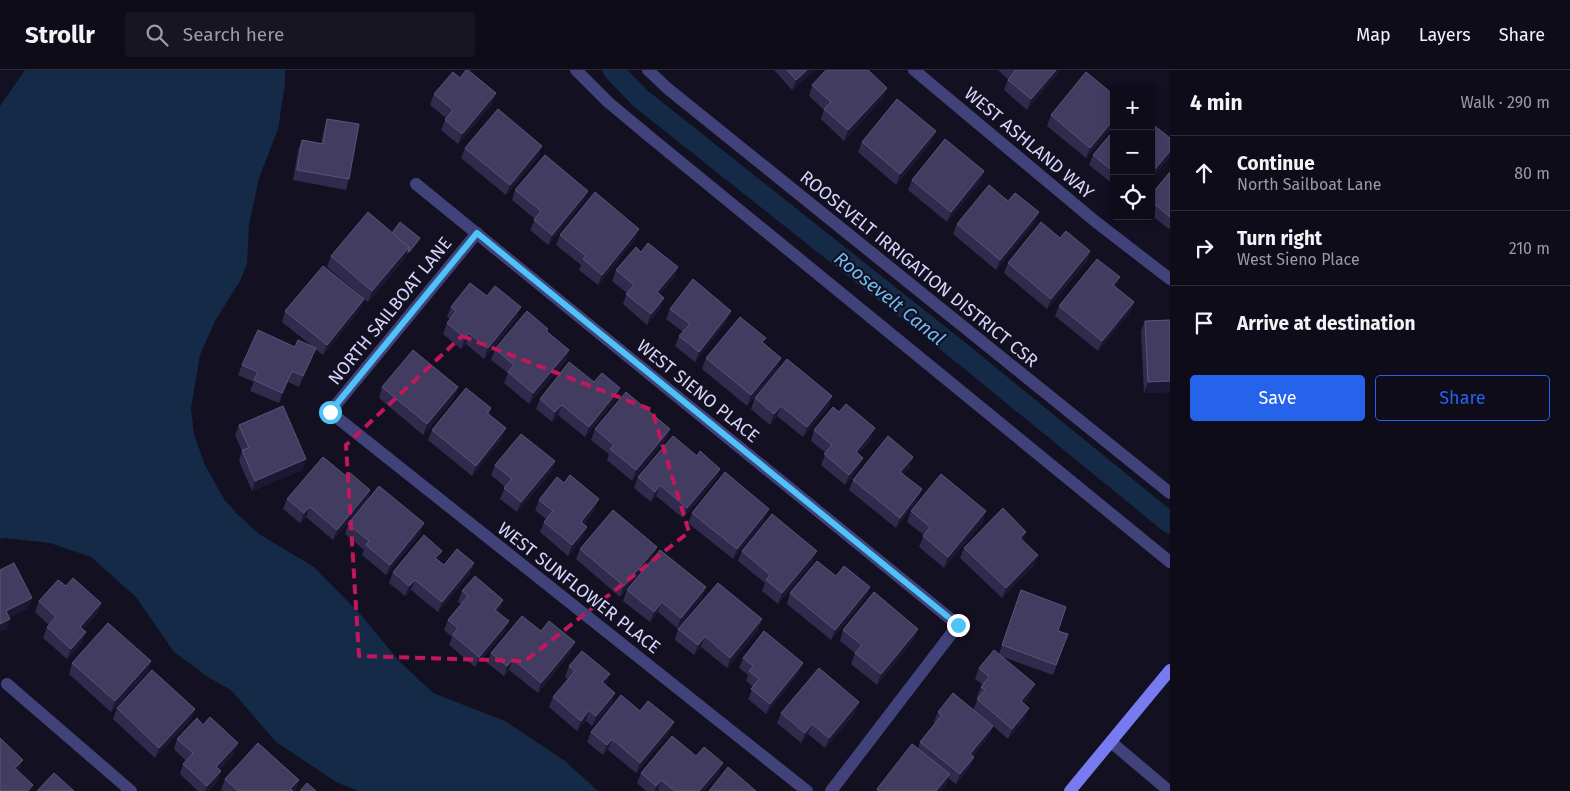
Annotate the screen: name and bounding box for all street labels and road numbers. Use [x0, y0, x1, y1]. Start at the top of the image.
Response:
street label: WEST ASHLAND WAY [960, 82, 1098, 204]
street label: ROOSEVELT IRRIGATION DISTRICT CSR [796, 166, 1043, 372]
street label: NORTH SAILBOAT LANE [324, 233, 456, 389]
street label: WEST SIENO PLACE [632, 335, 764, 447]
street label: WEST SUNFLOWER PLACE [493, 518, 665, 658]

